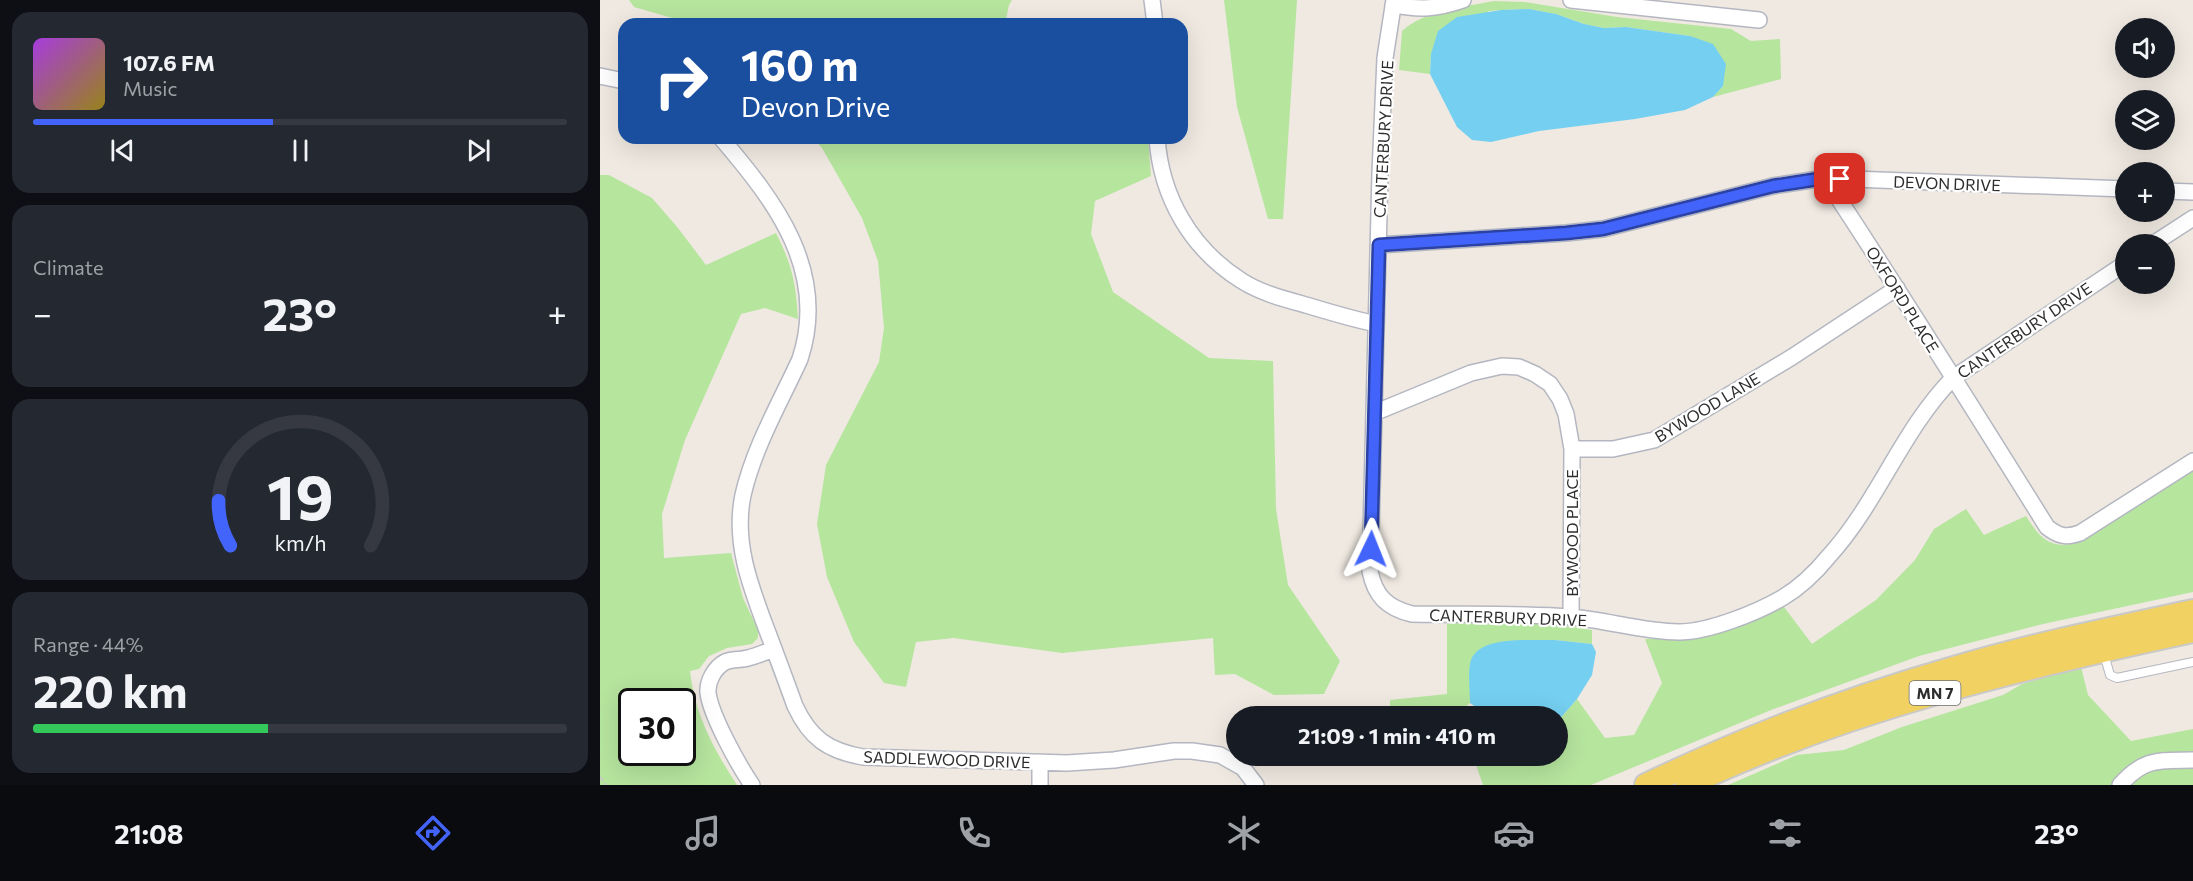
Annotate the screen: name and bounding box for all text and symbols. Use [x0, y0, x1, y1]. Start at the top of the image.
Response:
map controls [2115, 18, 2175, 294]
button: sound [2115, 18, 2175, 78]
text: 160 m [741, 38, 859, 90]
icon: right [642, 42, 720, 120]
text: 107.6 FM [123, 49, 215, 76]
street label: CANTERBURY DRIVE [1369, 60, 1397, 218]
text: Music [123, 76, 177, 100]
text: Devon Drive [741, 90, 890, 123]
button: layers [2115, 90, 2175, 150]
icon: previous [106, 134, 139, 167]
icon: pause [284, 134, 317, 167]
icon: next [462, 134, 495, 167]
pin [1814, 153, 1865, 204]
icon: arrive [1823, 162, 1856, 195]
button: + [2115, 162, 2175, 222]
street label: DEVON DRIVE [1893, 172, 2001, 194]
button: − [2115, 234, 2175, 294]
street label: OXFORD PLACE [1863, 242, 1943, 356]
text: Climate [33, 255, 103, 279]
street label: CANTERBURY DRIVE [1953, 278, 2095, 382]
text: 23° [263, 285, 337, 340]
text: − [33, 292, 52, 333]
text: + [548, 292, 567, 333]
street label: BYWOOD LANE [1651, 368, 1763, 446]
text: 19 [267, 457, 333, 533]
street label: BYWOOD PLACE [1562, 469, 1581, 597]
position arrow [1339, 517, 1403, 581]
text: km/h [274, 530, 326, 556]
street label: CANTERBURY DRIVE [1429, 605, 1587, 629]
text: Range · 44% [33, 632, 143, 656]
text: 220 km [33, 662, 188, 717]
road number: MN 7 [1910, 681, 1960, 705]
speed limit sign: 30 [618, 688, 696, 766]
text: 21:09 · 1 min · 410 m [1298, 722, 1496, 749]
street label: SADDLEWOOD DRIVE [863, 747, 1031, 771]
icon: directions [412, 812, 454, 854]
icon: music [682, 812, 724, 854]
icon: phone [953, 812, 995, 854]
icon: climate [1223, 812, 1265, 854]
icon: car [1493, 812, 1535, 854]
icon: filters [1764, 812, 1806, 854]
text: 21:08 [114, 817, 184, 850]
text: 23° [2034, 817, 2079, 850]

